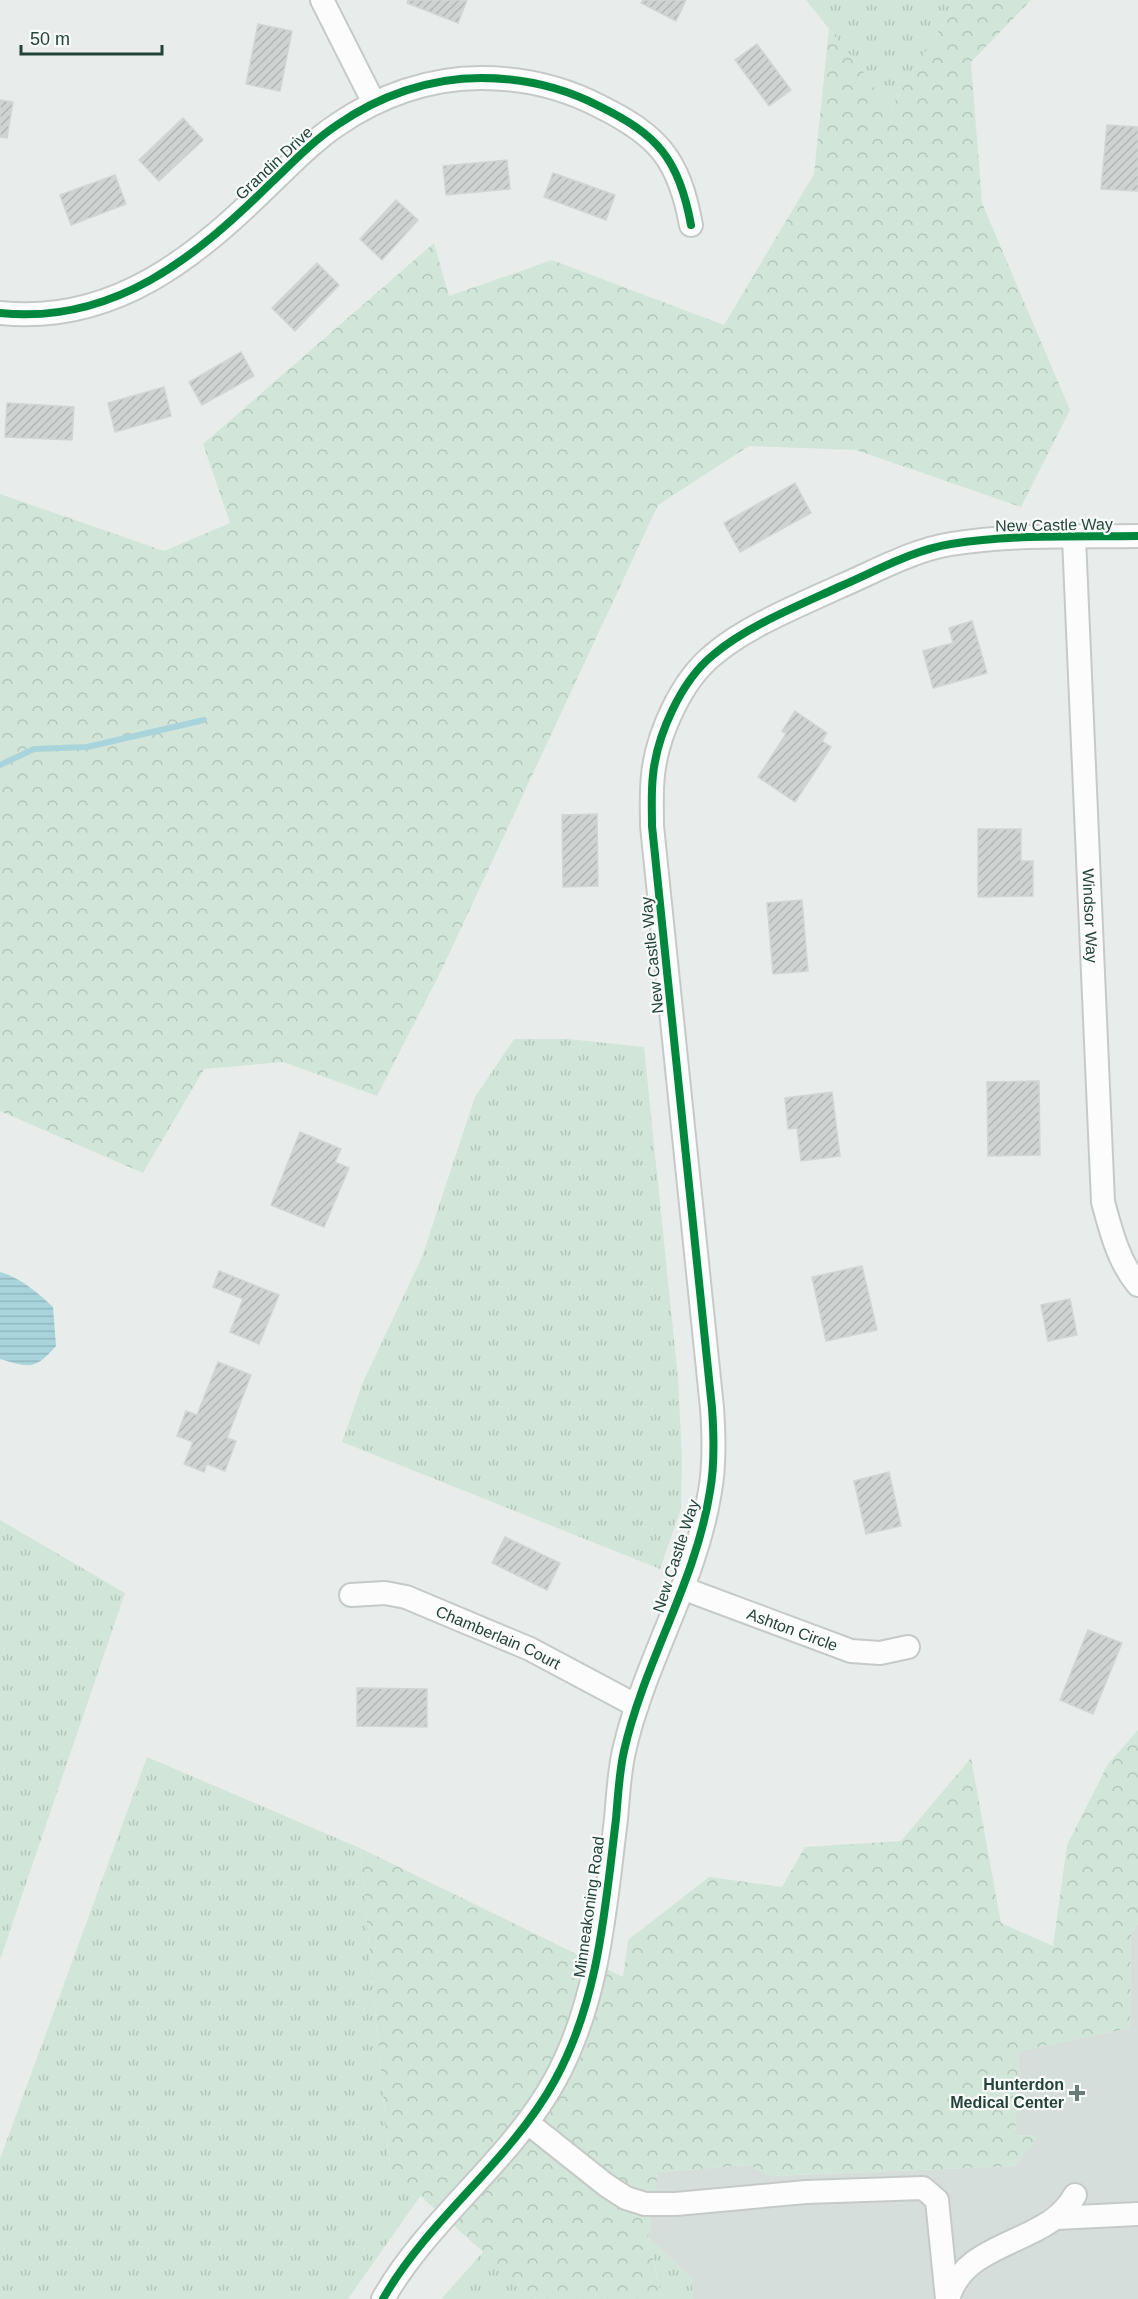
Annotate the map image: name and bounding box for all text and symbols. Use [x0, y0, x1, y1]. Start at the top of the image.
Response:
scale bar [21, 18, 162, 56]
text: 50 m [30, 29, 70, 49]
street label: Grandin Drive [232, 123, 316, 203]
street label: New Castle Way [995, 515, 1113, 535]
street label: Windsor Way [1080, 868, 1101, 963]
street label: New Castle Way [637, 896, 667, 1014]
street label: New Castle Way [650, 1497, 702, 1615]
street label: Chamberlain Court [433, 1602, 564, 1672]
street label: Ashton Circle [745, 1605, 840, 1654]
street label: Minneakoning Road [571, 1835, 607, 1979]
place label: Hunterdon Medical Center [950, 2076, 1064, 2111]
marker: Hunterdon Medical Center [1068, 2084, 1086, 2102]

